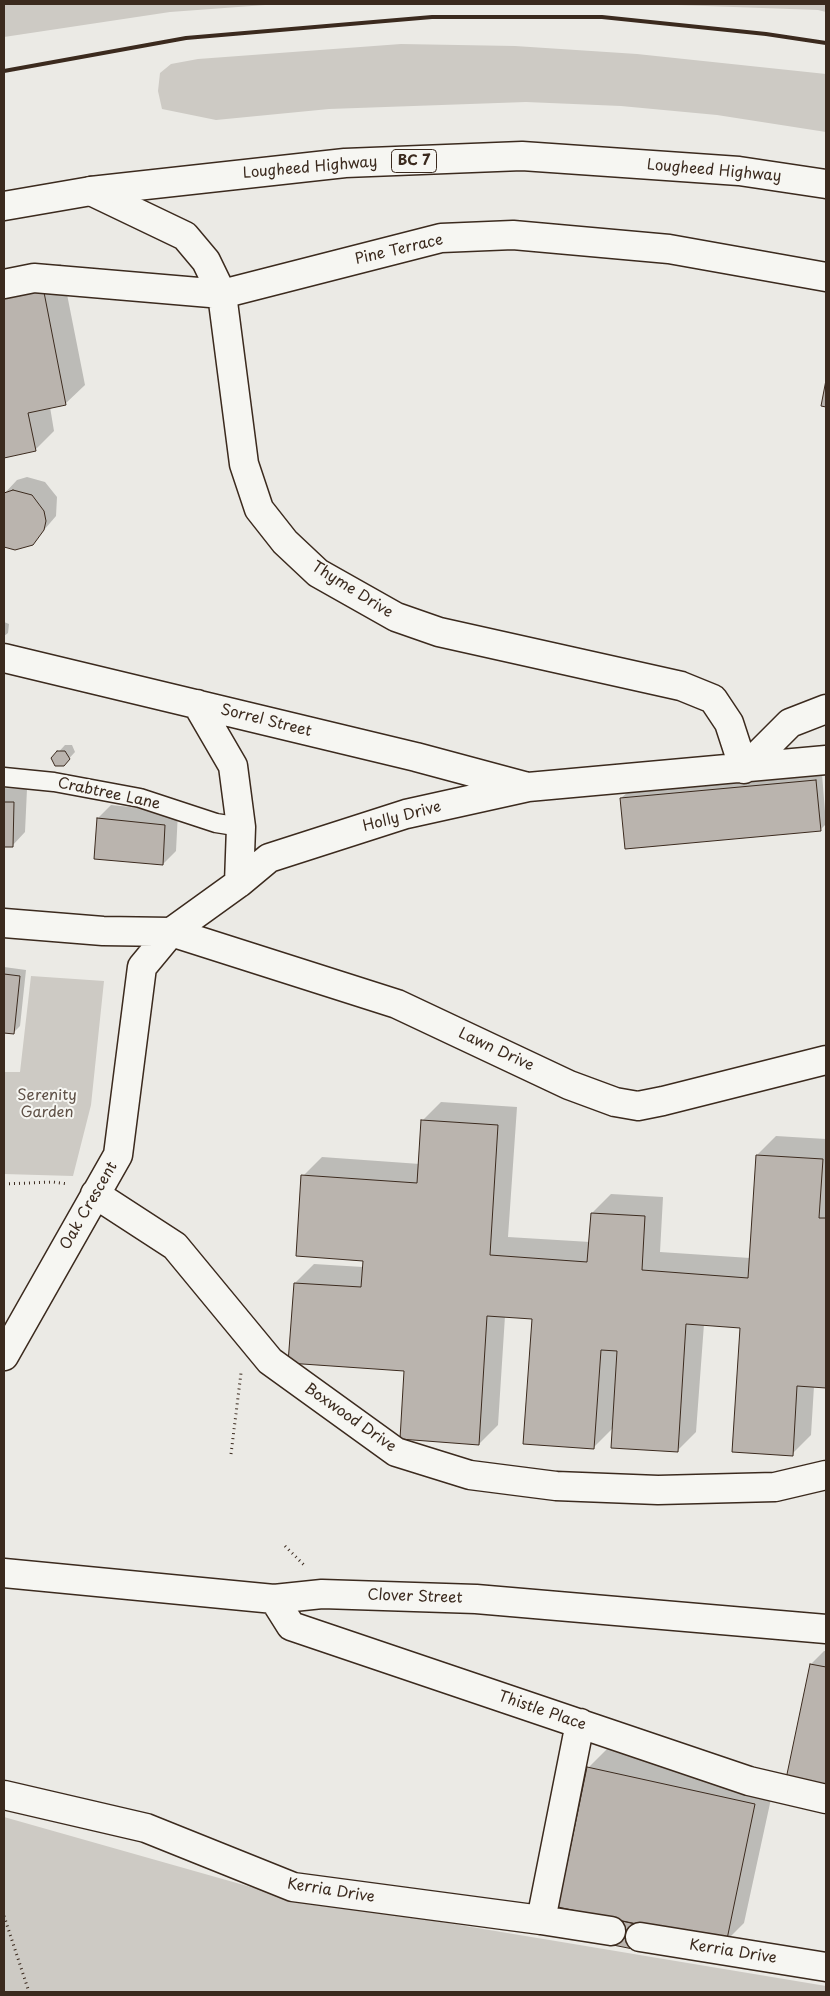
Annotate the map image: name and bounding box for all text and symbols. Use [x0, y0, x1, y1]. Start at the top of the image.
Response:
road number: BC 7 [392, 150, 436, 172]
street label: Lougheed Highway [242, 153, 378, 183]
street label: Lougheed Highway [646, 156, 782, 186]
street label: Pine Terrace [353, 231, 445, 269]
street label: Thyme Drive [308, 558, 396, 622]
street label: Sorrel Street [219, 701, 313, 741]
street label: Crabtree Lane [56, 774, 162, 814]
street label: Holly Drive [361, 798, 443, 836]
street label: Lawn Drive [455, 1025, 537, 1075]
park label: Serenity Garden [17, 1087, 77, 1122]
street label: Oak Crescent [57, 1159, 121, 1253]
street label: Boxwood Drive [301, 1380, 399, 1456]
street label: Clover Street [367, 1586, 463, 1608]
street label: Thistle Place [496, 1688, 588, 1734]
street label: Kerria Drive [286, 1875, 376, 1907]
street label: Kerria Drive [688, 1936, 778, 1968]

